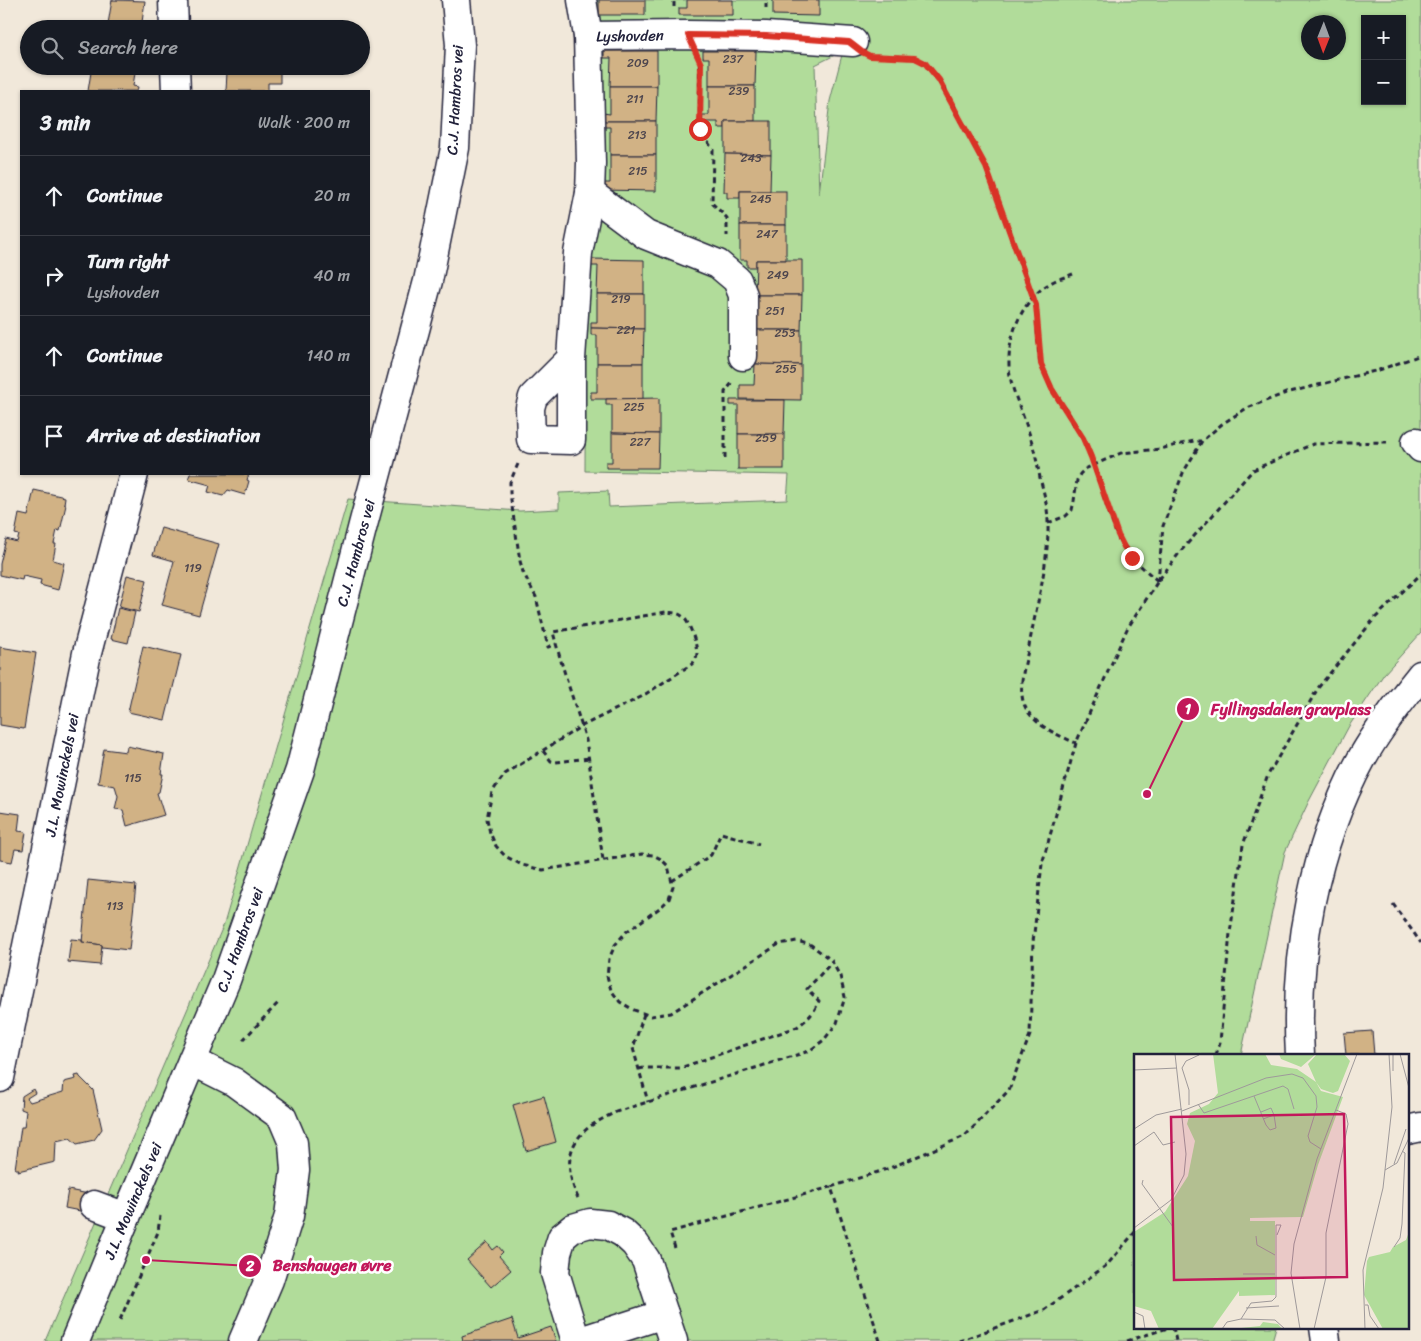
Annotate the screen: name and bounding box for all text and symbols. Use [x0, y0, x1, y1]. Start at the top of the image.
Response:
north arrow [1301, 15, 1346, 60]
map controls [1361, 15, 1406, 105]
button: + [1361, 15, 1406, 60]
search box [20, 20, 370, 75]
street label: Lyshovden [596, 22, 664, 50]
text: Search here [78, 31, 178, 64]
icon: search [38, 34, 66, 62]
street label: C.J. Hambros vei [439, 44, 471, 156]
house number: 237 [723, 48, 744, 70]
house number: 209 [627, 52, 649, 74]
button: − [1361, 60, 1406, 105]
house number: 239 [729, 80, 749, 102]
house number: 211 [626, 88, 644, 110]
text: 3 min [40, 104, 90, 142]
text: Walk · 200 m [258, 108, 350, 137]
route start [689, 118, 712, 141]
house number: 213 [628, 124, 647, 146]
house number: 243 [740, 147, 762, 169]
house number: 215 [628, 160, 648, 182]
text: Continue [87, 179, 163, 212]
text: 20 m [314, 181, 350, 210]
icon: ahead [40, 182, 68, 210]
house number: 245 [750, 188, 772, 210]
house number: 247 [756, 223, 779, 245]
text: Turn right [87, 245, 169, 278]
text: 40 m [313, 261, 350, 290]
icon: right [40, 262, 68, 290]
house number: 249 [767, 264, 789, 286]
text: Lyshovden [87, 278, 159, 307]
house number: 219 [611, 288, 631, 310]
house number: 251 [765, 300, 785, 322]
house number: 221 [617, 319, 636, 341]
house number: 253 [775, 322, 796, 344]
text: Continue [87, 339, 163, 372]
text: 140 m [307, 341, 350, 370]
icon: ahead [40, 342, 68, 370]
house number: 255 [775, 358, 797, 380]
house number: 225 [623, 396, 645, 418]
text: Arrive at destination [87, 419, 260, 452]
icon: arrive [40, 422, 68, 450]
house number: 259 [755, 427, 777, 449]
house number: 227 [630, 431, 651, 453]
street label: C.J. Hambros vei [329, 496, 383, 609]
route end [1121, 547, 1144, 570]
house number: 119 [184, 557, 202, 579]
callout: Fyllingsdalen gravplass [1176, 694, 1381, 725]
text: Fyllingsdalen gravplass [1210, 695, 1372, 724]
text: 1 [1185, 696, 1192, 722]
street label: J.L. Mowinckels vei [37, 710, 87, 840]
house number: 115 [124, 767, 142, 789]
street label: C.J. Hambros vei [209, 883, 271, 996]
house number: 113 [107, 895, 124, 917]
inset map [1134, 1054, 1408, 1328]
street label: J.L. Mowinckels vei [96, 1138, 170, 1265]
callout: Benshaugen øvre [237, 1250, 401, 1281]
text: Benshaugen øvre [273, 1251, 392, 1280]
text: 2 [245, 1253, 255, 1279]

